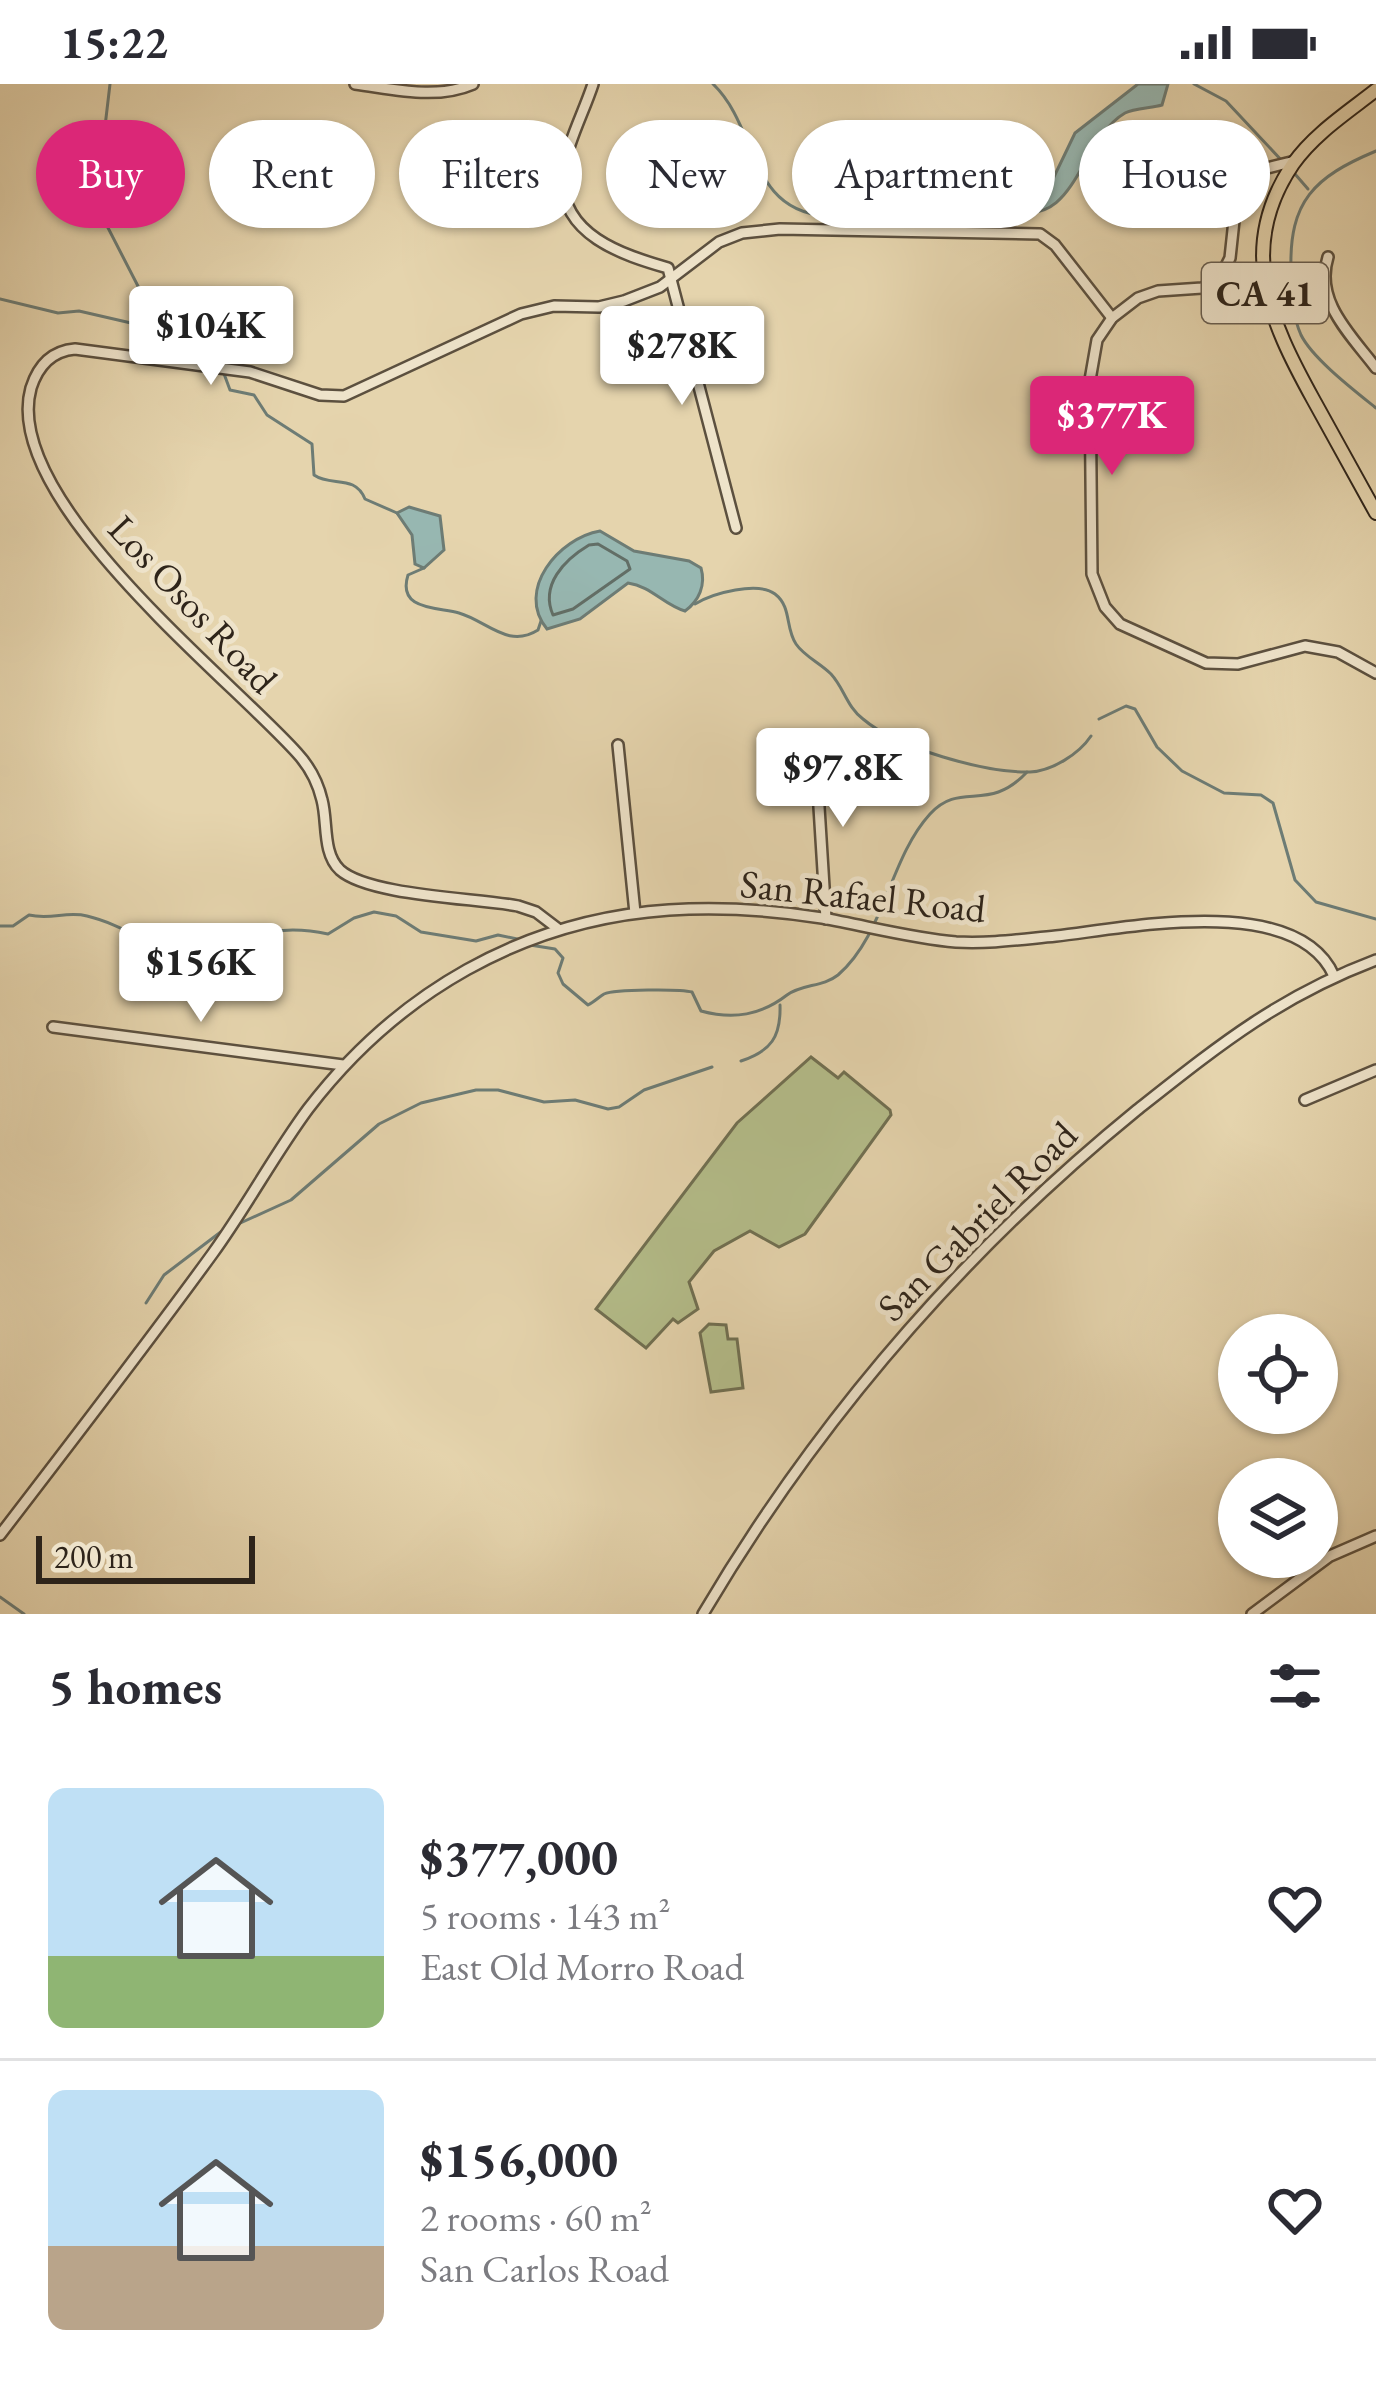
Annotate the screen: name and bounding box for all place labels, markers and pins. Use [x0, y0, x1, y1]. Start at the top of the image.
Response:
pin: $104K [127, 286, 295, 388]
pin: $278K [598, 306, 766, 408]
pin: $377K [1028, 376, 1196, 478]
pin: $97.8K [745, 728, 941, 830]
pin: $156K [117, 923, 285, 1025]

